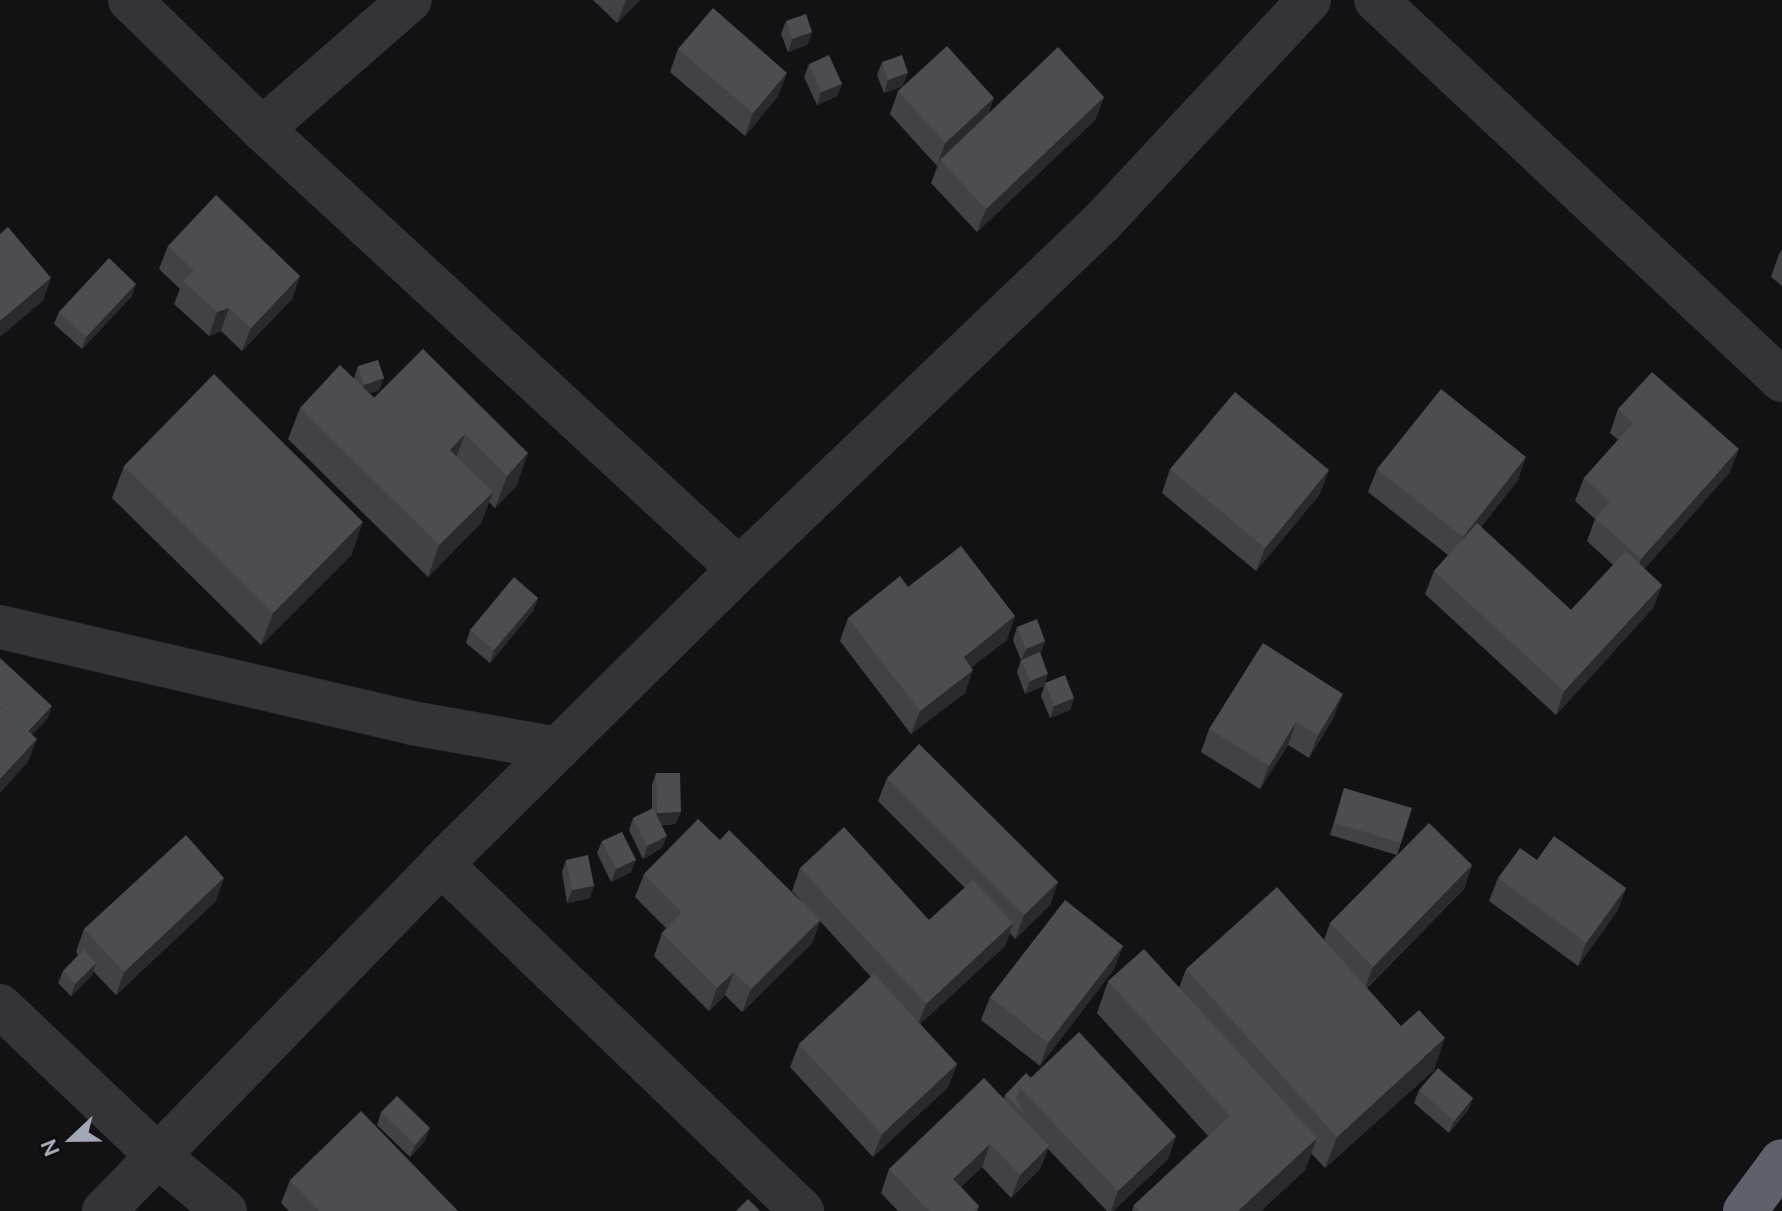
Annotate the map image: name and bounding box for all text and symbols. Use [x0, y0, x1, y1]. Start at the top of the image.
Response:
north arrow [32, 1099, 112, 1179]
text: N [35, 1136, 64, 1160]

